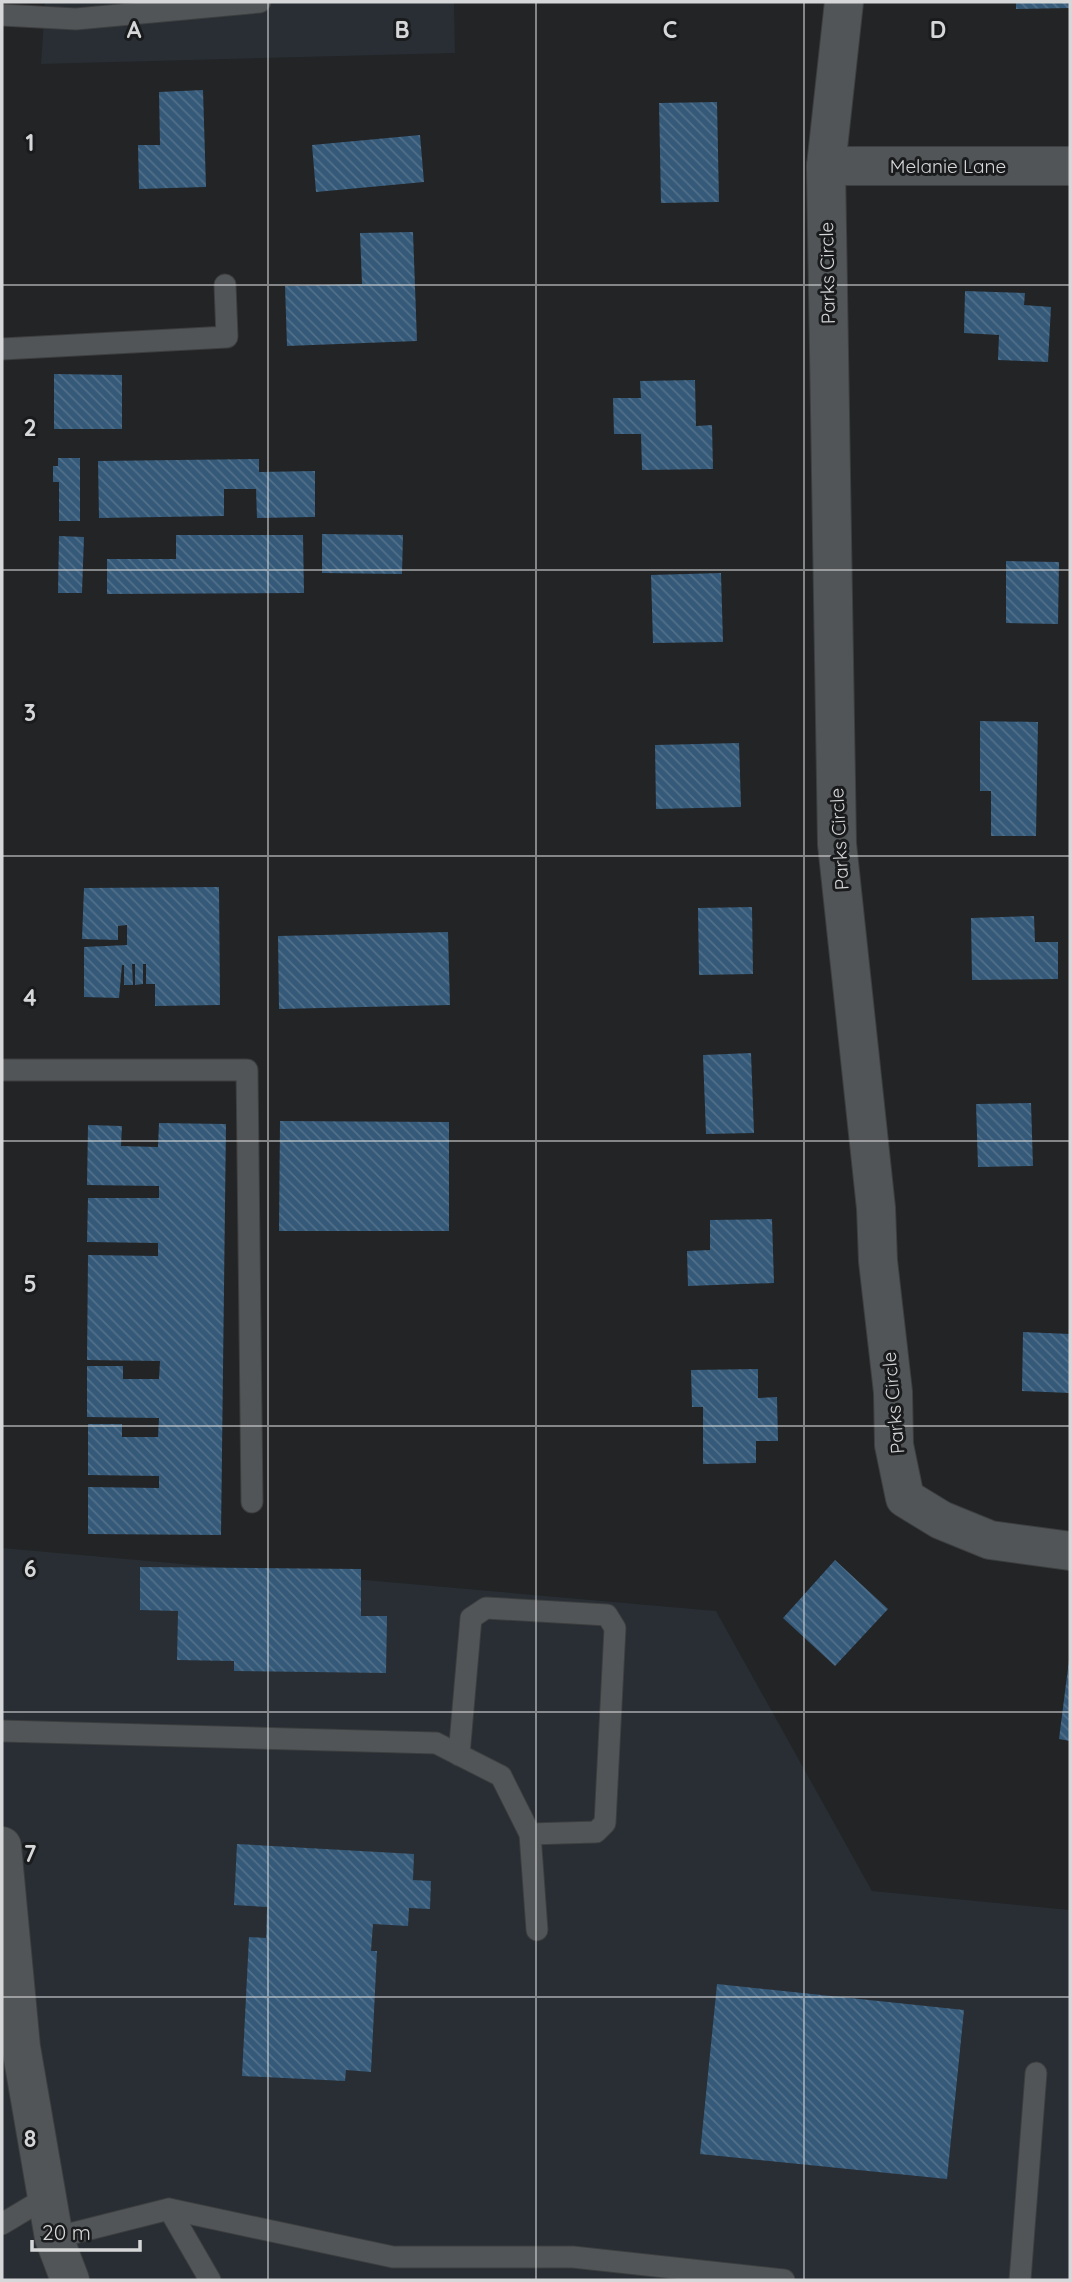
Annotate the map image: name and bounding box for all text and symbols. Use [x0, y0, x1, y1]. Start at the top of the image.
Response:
text: A [127, 15, 142, 44]
text: B [394, 15, 410, 44]
text: C [663, 15, 677, 44]
text: D [930, 15, 946, 44]
text: 1 [26, 128, 34, 157]
street label: Melanie Lane [890, 154, 1006, 178]
street label: Parks Circle [814, 222, 840, 324]
text: 2 [23, 413, 37, 442]
text: 3 [24, 698, 36, 727]
street label: Parks Circle [824, 787, 854, 891]
text: 4 [23, 983, 37, 1012]
text: 5 [23, 1269, 37, 1298]
street label: Parks Circle [877, 1351, 909, 1455]
text: 6 [24, 1554, 36, 1583]
text: 7 [24, 1839, 37, 1868]
text: 8 [24, 2124, 36, 2153]
scale bar [32, 2208, 140, 2252]
text: 20 m [42, 2219, 91, 2245]

